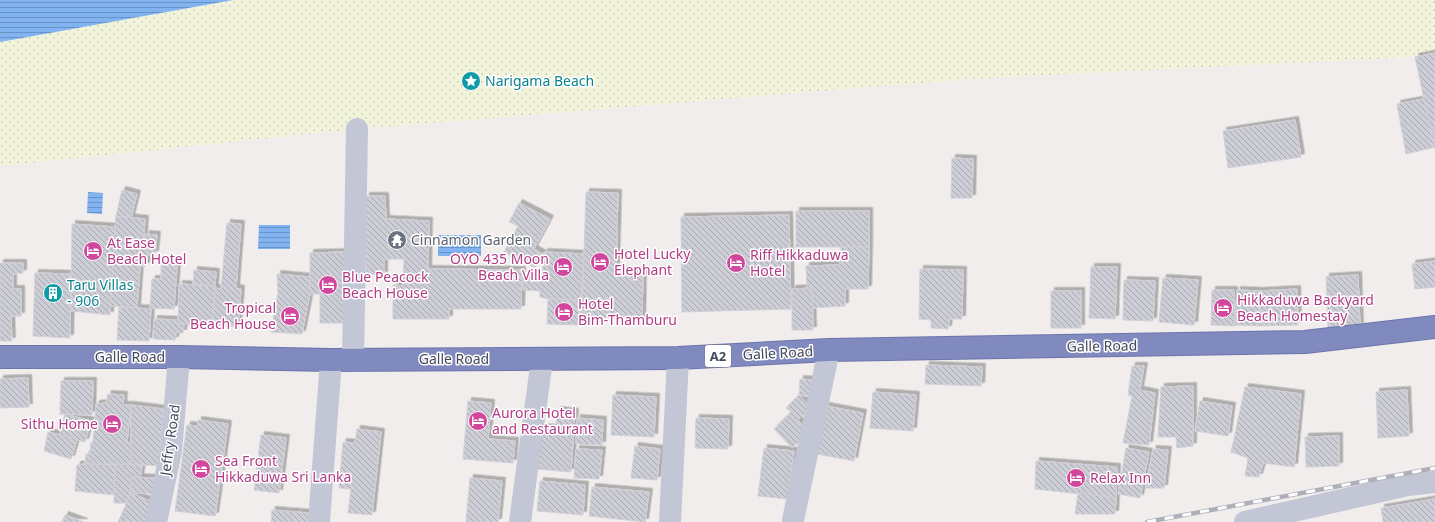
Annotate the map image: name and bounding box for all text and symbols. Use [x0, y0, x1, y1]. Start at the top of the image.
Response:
place icon: Narigama Beach [460, 70, 482, 92]
place label: Narigama Beach [485, 71, 594, 90]
temple icon: Cinnamon Garden [386, 229, 408, 251]
place label: Cinnamon Garden [411, 230, 531, 249]
place label: At Ease Beach Hotel [107, 233, 186, 268]
hotel icon: At Ease Beach Hotel [82, 240, 104, 262]
place label: Hotel Lucky Elephant [614, 244, 691, 279]
place label: Riff Hikkaduwa Hotel [750, 245, 849, 280]
place label: OYO 435 Moon Beach Villa [450, 249, 549, 284]
hotel icon: Hotel Lucky Elephant [589, 251, 611, 273]
hotel icon: Riff Hikkaduwa Hotel [725, 252, 747, 274]
hotel icon: OYO 435 Moon Beach Villa [552, 256, 574, 278]
place label: Blue Peacock Beach House [342, 267, 429, 302]
hotel icon: Blue Peacock Beach House [317, 274, 339, 296]
place label: Taru Villas - 906 [67, 275, 134, 310]
building icon: Taru Villas - 906 [42, 282, 64, 304]
place label: Hikkaduwa Backyard Beach Homestay [1237, 290, 1374, 325]
place label: Hotel Bim-Thamburu [578, 294, 677, 329]
hotel icon: Hikkaduwa Backyard Beach Homestay [1212, 297, 1234, 319]
place label: Tropical Beach House [190, 298, 276, 333]
hotel icon: Hotel Bim-Thamburu [553, 301, 575, 323]
hotel icon: Tropical Beach House [279, 305, 301, 327]
street label: Galle Road [1067, 335, 1137, 356]
street label: Galle Road [742, 341, 814, 364]
road number: A2 [705, 345, 731, 367]
street label: Galle Road [95, 347, 165, 366]
street label: Galle Road [419, 349, 489, 368]
street label: Jeffry Road [155, 403, 184, 479]
place label: Aurora Hotel and Restaurant [492, 403, 593, 438]
hotel icon: Aurora Hotel and Restaurant [467, 410, 489, 432]
hotel icon: Sithu Home [101, 413, 123, 435]
place label: Sithu Home [21, 414, 98, 433]
place label: Sea Front Hikkaduwa Sri Lanka [215, 451, 351, 486]
hotel icon: Sea Front Hikkaduwa Sri Lanka [190, 458, 212, 480]
hotel icon: Relax Inn [1065, 467, 1087, 489]
place label: Relax Inn [1090, 468, 1151, 487]

